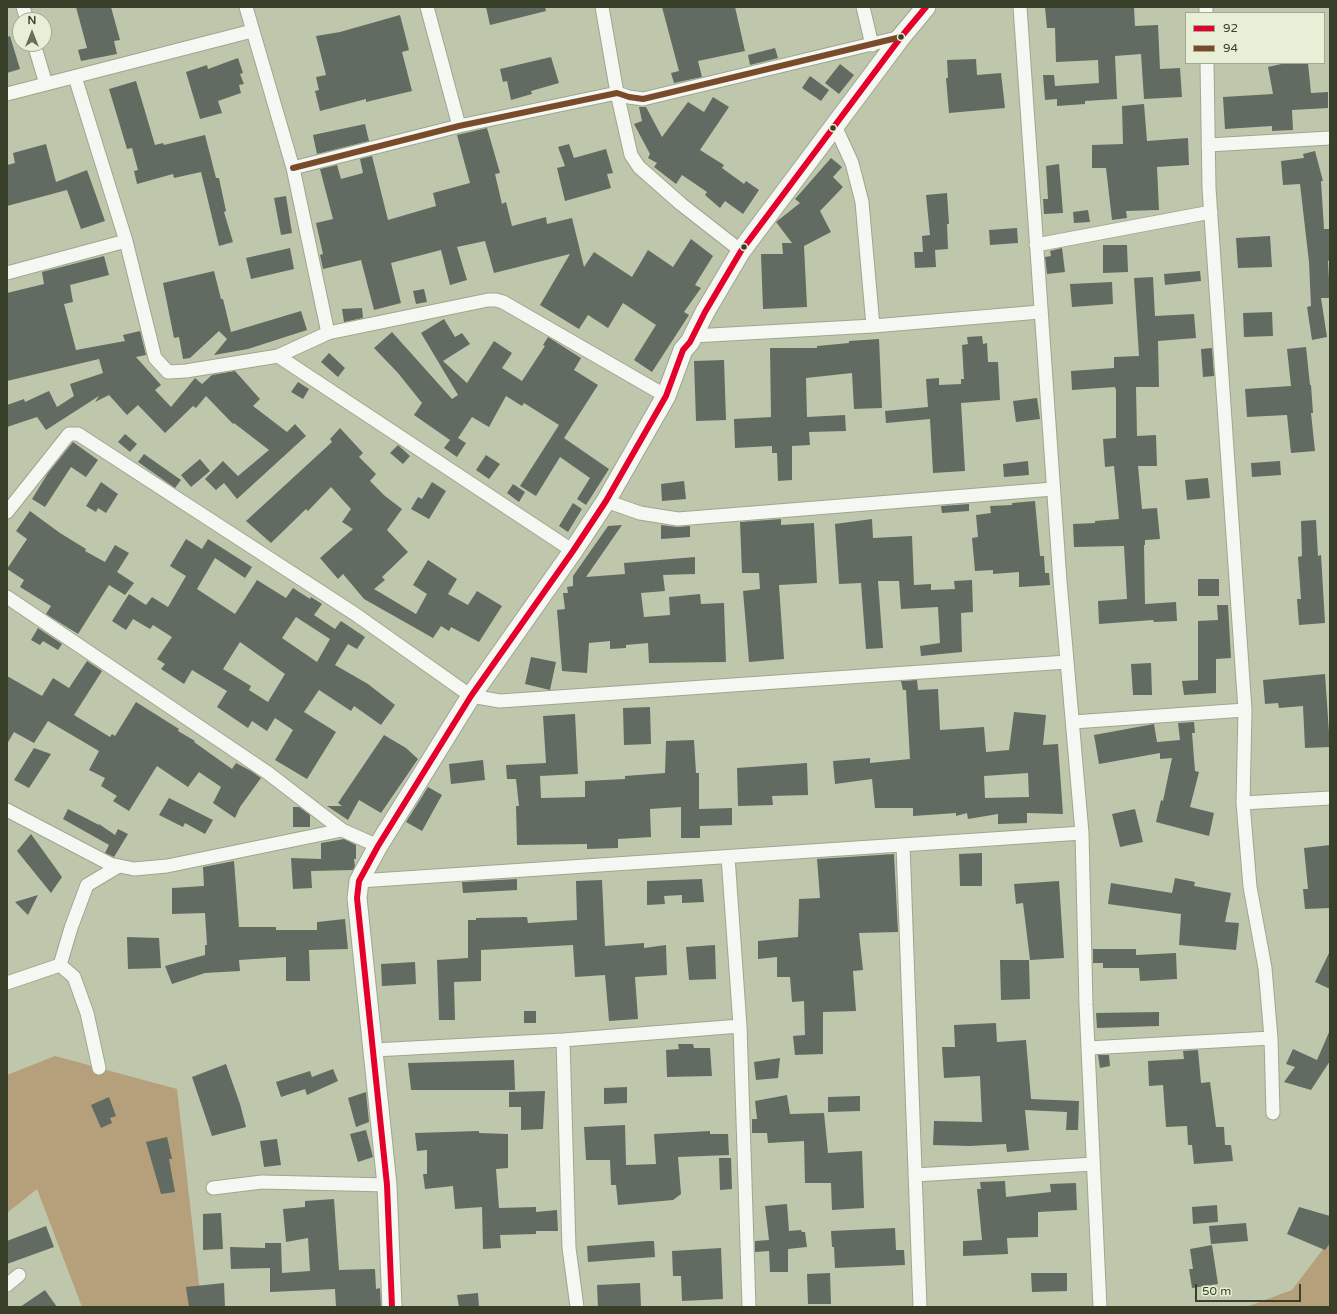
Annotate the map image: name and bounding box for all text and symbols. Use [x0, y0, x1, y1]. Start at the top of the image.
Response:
north arrow [12, 12, 52, 52]
legend [1185, 12, 1325, 64]
text: N [28, 14, 36, 27]
text: 92 [1223, 21, 1238, 35]
unlabelled marker [896, 32, 906, 42]
text: 94 [1223, 41, 1238, 55]
unlabelled marker [828, 123, 838, 133]
unlabelled marker [739, 242, 749, 252]
scale bar [1197, 1276, 1303, 1302]
text: 50 m [1202, 1284, 1231, 1298]

